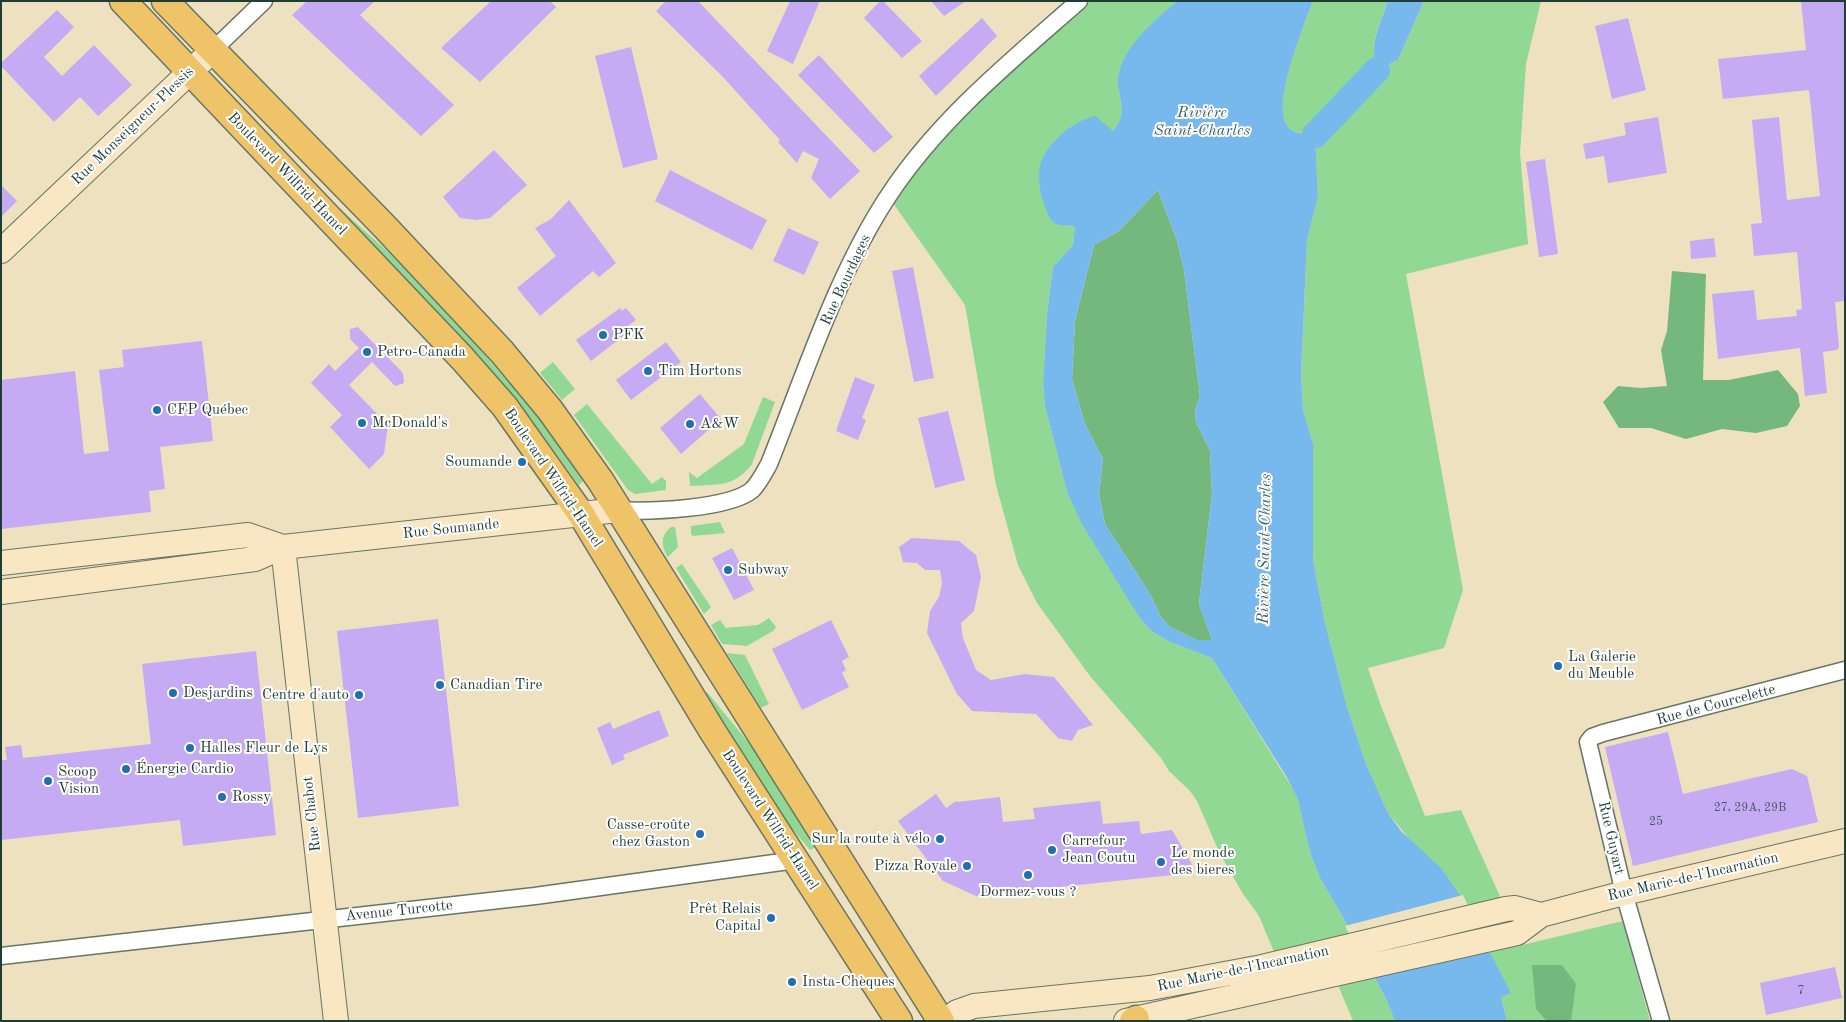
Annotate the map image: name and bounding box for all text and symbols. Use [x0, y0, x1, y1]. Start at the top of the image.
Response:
street label: Rue Monseigneur-Plessis [68, 63, 198, 189]
water label: Rivière Saint-Charles [1154, 103, 1250, 141]
street label: Boulevard Wilfrid-Hamel [224, 109, 350, 239]
street label: Rue Bourdages [817, 232, 875, 328]
place label: PFK [613, 326, 645, 344]
marker: PFK [597, 329, 609, 341]
place label: Petro-Canada [377, 343, 466, 361]
marker: Petro-Canada [361, 346, 373, 358]
place label: Tim Hortons [658, 362, 742, 380]
marker: Tim Hortons [642, 365, 654, 377]
place label: CFP Québec [167, 401, 248, 419]
marker: CFP Québec [151, 404, 163, 416]
street label: Boulevard Wilfrid-Hamel [500, 405, 606, 551]
place label: McDonald's [372, 414, 448, 432]
place label: A&W [700, 415, 739, 433]
marker: McDonald's [356, 417, 368, 429]
marker: A&W [684, 418, 696, 430]
place label: Soumande [445, 453, 512, 471]
marker: Soumande [516, 456, 528, 468]
water label: Rivière Saint-Charles [1254, 474, 1276, 624]
street label: Rue Soumande [402, 515, 500, 543]
place label: Subway [738, 561, 789, 579]
marker: Subway [722, 564, 734, 576]
place label: La Galerie du Meuble [1568, 648, 1636, 683]
marker: La Galerie du Meuble [1552, 660, 1564, 672]
place label: Canadian Tire [450, 676, 542, 694]
marker: Canadian Tire [434, 679, 446, 691]
street label: Rue de Courcelette [1655, 680, 1777, 730]
place label: Desjardins [183, 684, 253, 702]
place label: Centre d'auto [262, 686, 349, 704]
marker: Desjardins [167, 687, 179, 699]
marker: Centre d'auto [353, 689, 365, 701]
place label: Halles Fleur de Lys [200, 739, 328, 757]
marker: Halles Fleur de Lys [184, 742, 196, 754]
street label: Boulevard Wilfrid-Hamel [718, 746, 822, 894]
place label: Énergie Cardio [136, 760, 234, 778]
place label: Scoop Vision [58, 763, 99, 798]
marker: Énergie Cardio [120, 763, 132, 775]
marker: Scoop Vision [42, 775, 54, 787]
street label: Rue Chabot [299, 775, 325, 853]
place label: Rossy [232, 788, 271, 806]
marker: Rossy [216, 791, 228, 803]
street label: Rue Guyart [1594, 799, 1628, 877]
house number: 27, 29A, 29B [1714, 801, 1786, 815]
house number: 25 [1649, 815, 1663, 829]
place label: Casse-croûte chez Gaston [607, 816, 690, 851]
marker: Casse-croûte chez Gaston [694, 828, 706, 840]
place label: Sur la route à vélo [812, 830, 930, 848]
place label: Carrefour Jean Coutu [1062, 832, 1135, 867]
marker: Sur la route à vélo [934, 833, 946, 845]
marker: Carrefour Jean Coutu [1046, 844, 1058, 856]
place label: Le monde des bieres [1171, 844, 1235, 879]
street label: Rue Marie-de-l'Incarnation [1606, 849, 1780, 905]
marker: Le monde des bieres [1155, 856, 1167, 868]
place label: Pizza Royale [874, 857, 957, 875]
marker: Pizza Royale [961, 860, 973, 872]
marker: Dormez-vous ? [1022, 869, 1034, 881]
place label: Dormez-vous ? [980, 883, 1076, 901]
street label: Avenue Turcotte [344, 896, 454, 926]
place label: Prêt Relais Capital [689, 900, 761, 935]
marker: Prêt Relais Capital [765, 912, 777, 924]
street label: Rue Marie-de-l'Incarnation [1156, 942, 1330, 996]
place label: Insta-Chèques [802, 973, 895, 991]
marker: Insta-Chèques [786, 976, 798, 988]
house number: 7 [1798, 984, 1804, 998]

